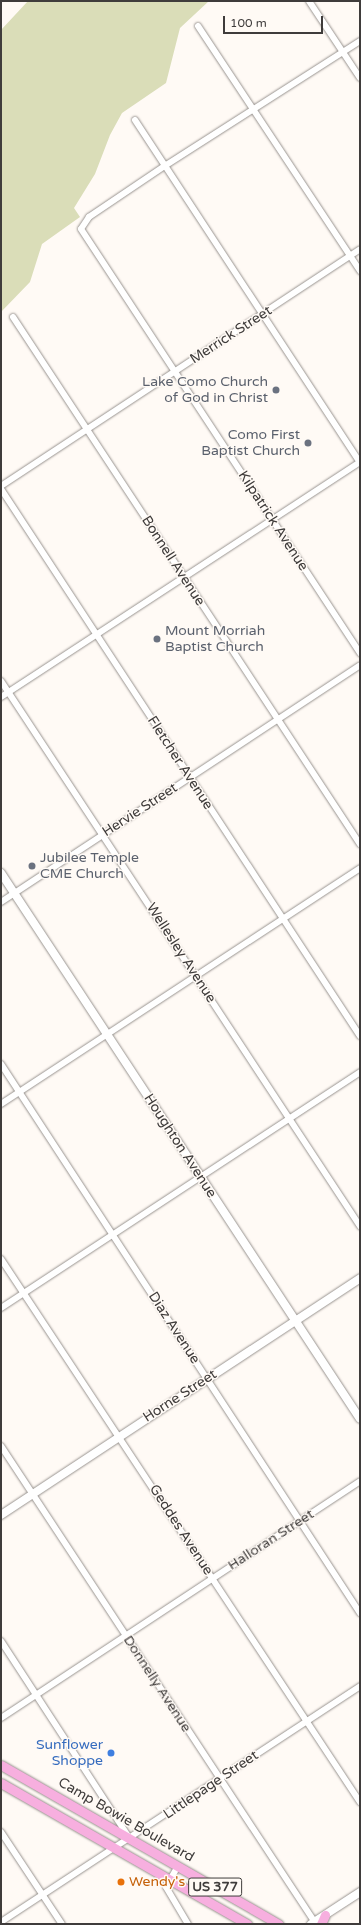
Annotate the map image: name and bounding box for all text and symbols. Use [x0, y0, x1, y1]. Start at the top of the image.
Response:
scale bar [225, 8, 325, 34]
text: 100 m [230, 16, 267, 30]
street label: Merrick Street [187, 302, 275, 368]
place label: Lake Como Church of God in Christ [142, 374, 268, 406]
marker: Lake Como Church of God in Christ [271, 385, 281, 395]
place label: Como First Baptist Church [201, 427, 300, 460]
marker: Como First Baptist Church [303, 438, 313, 448]
street label: Kilpatrick Avenue [234, 468, 312, 574]
street label: Bonnell Avenue [138, 513, 208, 609]
place label: Mount Morriah Baptist Church [165, 623, 265, 656]
marker: Mount Morriah Baptist Church [152, 634, 162, 644]
street label: Fletcher Avenue [144, 713, 216, 813]
street label: Hervie Street [99, 779, 181, 841]
place label: Jubilee Temple CME Church [40, 850, 139, 882]
marker: Jubilee Temple CME Church [27, 861, 37, 871]
street label: Wellesley Avenue [142, 900, 220, 1006]
street label: Houghton Avenue [140, 1091, 220, 1201]
street label: Diaz Avenue [145, 1289, 203, 1367]
street label: Horne Street [140, 1366, 220, 1426]
street label: Geddes Avenue [145, 1482, 217, 1578]
street label: Halloran Street [225, 1506, 317, 1574]
street label: Donnelly Avenue [119, 1632, 195, 1736]
place label: Sunflower Shoppe [36, 1737, 103, 1770]
street label: Littlepage Street [160, 1747, 262, 1823]
marker: Sunflower Shoppe [106, 1748, 116, 1758]
street label: Camp Bowie Boulevard [55, 1774, 197, 1866]
place label: Wendy's [129, 1874, 185, 1890]
road number: US 377 [188, 1876, 242, 1898]
marker: Wendy's [116, 1877, 126, 1887]

